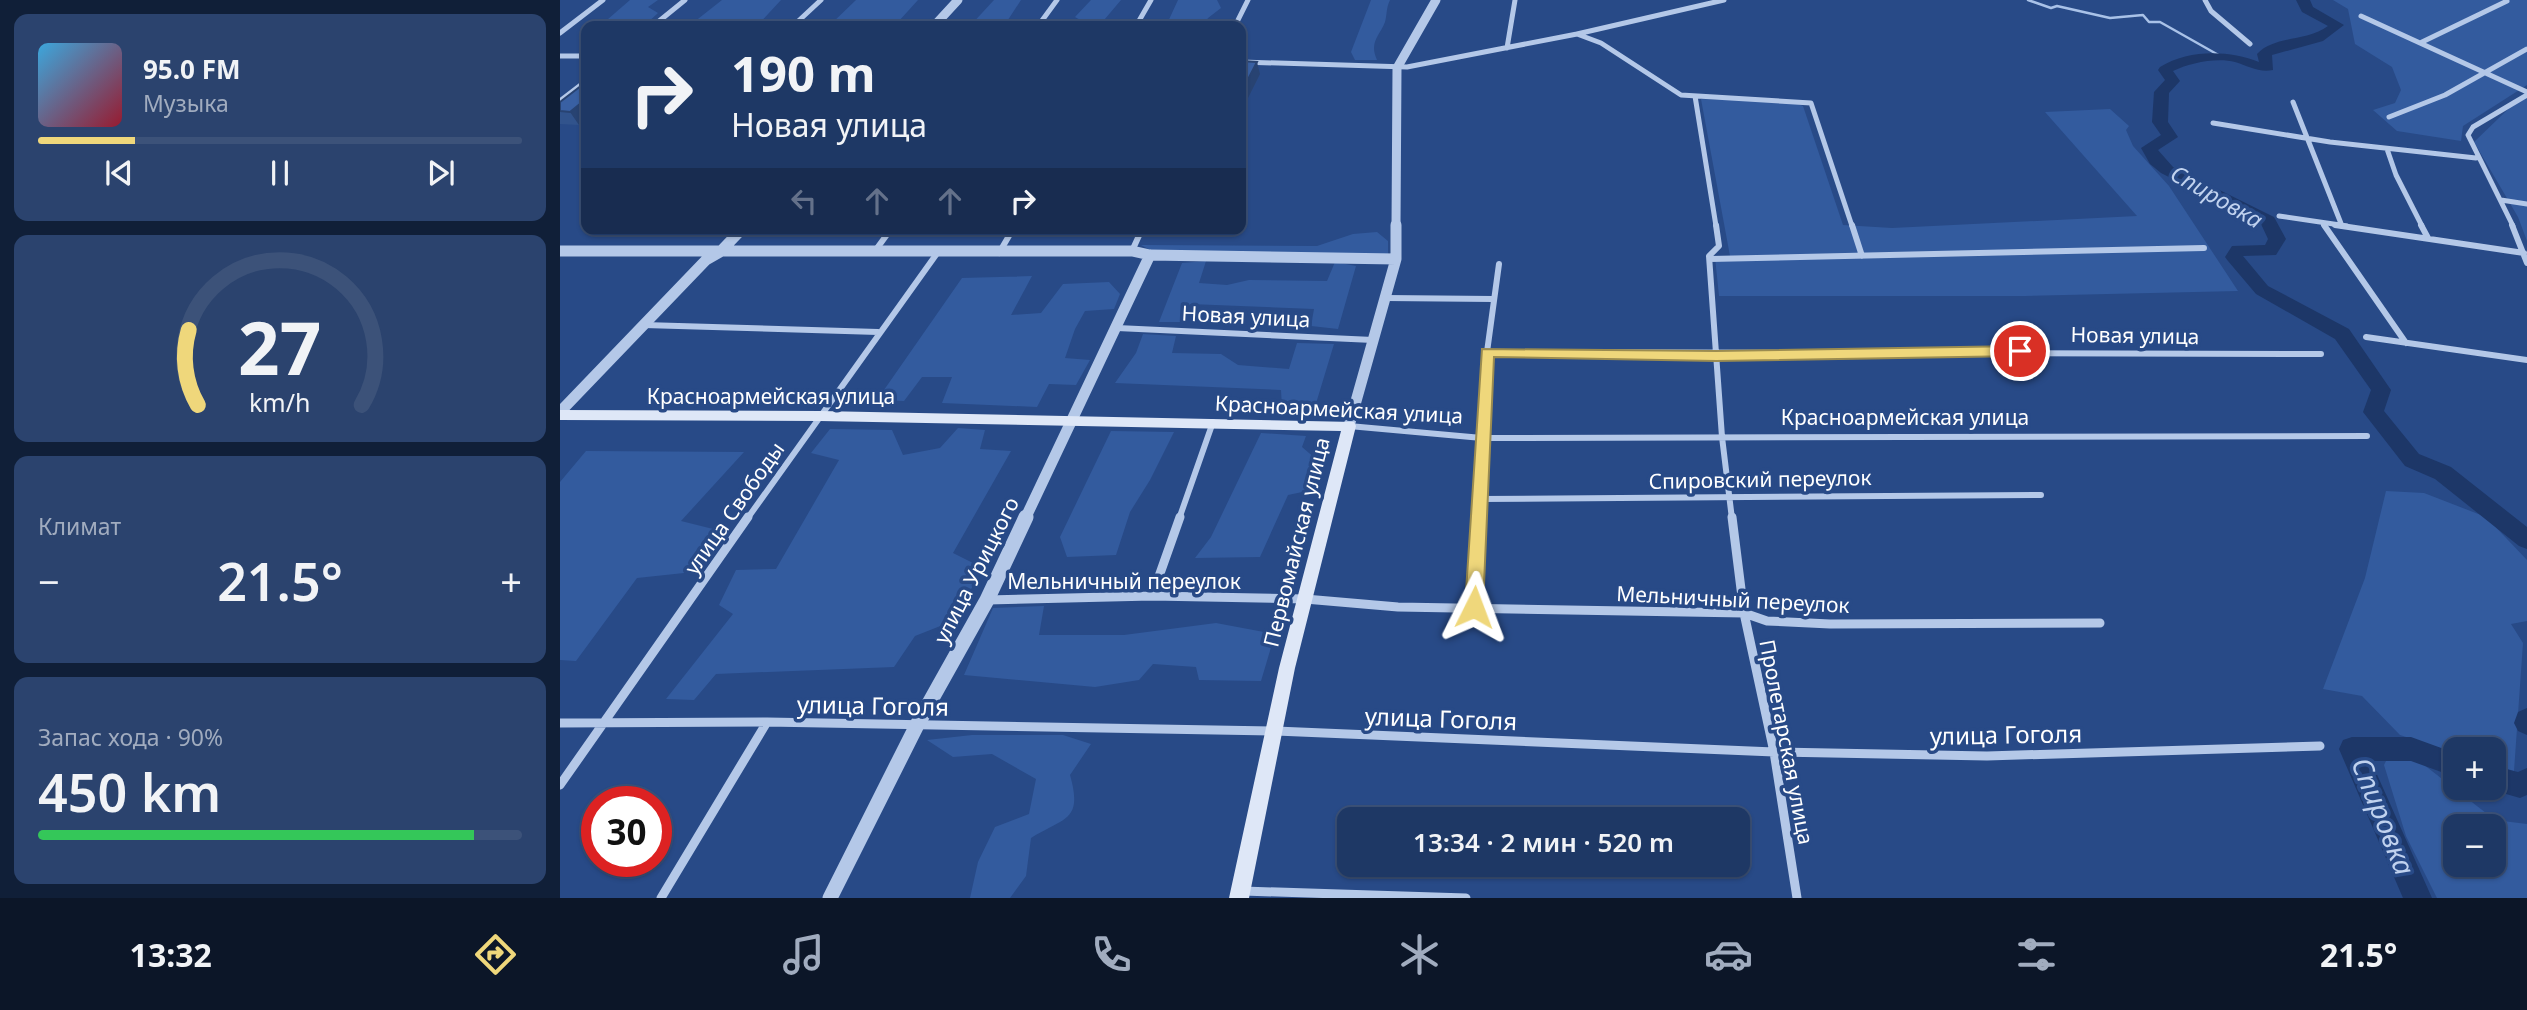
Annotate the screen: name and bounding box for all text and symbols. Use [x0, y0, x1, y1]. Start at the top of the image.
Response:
text: 190 m [731, 40, 876, 106]
icon: right [616, 49, 707, 140]
text: 95.0 FM [143, 51, 240, 87]
text: Музыка [143, 87, 229, 119]
text: Новая улица [731, 103, 927, 146]
icon: previous [100, 154, 138, 192]
icon: pause [261, 154, 299, 192]
icon: next [422, 154, 460, 192]
water label: Спировка [2165, 157, 2269, 235]
icon: left [785, 182, 823, 220]
icon: ahead [858, 182, 896, 220]
icon: ahead [931, 182, 969, 220]
icon: right [1004, 182, 1042, 220]
text: 27 [238, 297, 322, 396]
street label: Новая улица [1181, 299, 1311, 333]
street label: Новая улица [2070, 320, 2200, 350]
pin [1990, 321, 2050, 381]
icon: arrive [2001, 332, 2039, 370]
street label: Красноармейская улица [647, 382, 895, 410]
text: km/h [249, 384, 311, 418]
street label: Красноармейская улица [1214, 389, 1464, 429]
street label: Красноармейская улица [1781, 403, 2029, 431]
street label: Первомайская улица [1256, 434, 1336, 650]
street label: улица Свободы [678, 436, 790, 580]
street label: Спировский переулок [1648, 463, 1872, 495]
street label: улица Урицкого [927, 492, 1025, 648]
text: Климат [38, 510, 121, 542]
text: 21.5° [217, 545, 343, 616]
text: − [38, 555, 60, 607]
text: + [500, 555, 522, 607]
street label: Мельничный переулок [1007, 567, 1241, 595]
position arrow [1437, 570, 1511, 644]
street label: Мельничный переулок [1616, 579, 1850, 619]
street label: Пролетарская улица [1753, 637, 1821, 847]
street label: улица Гоголя [797, 687, 949, 723]
street label: улица Гоголя [1364, 699, 1518, 737]
street label: улица Гоголя [1930, 716, 2082, 752]
text: Запас хода · 90% [38, 721, 223, 753]
map controls [2443, 737, 2506, 877]
button: + [2443, 737, 2506, 800]
water label: Спировка [2343, 752, 2425, 881]
text: 450 km [38, 756, 221, 827]
speed limit sign: 30 [581, 786, 672, 877]
button: − [2443, 814, 2506, 877]
text: 13:34 · 2 мин · 520 m [1413, 824, 1674, 860]
icon: directions [471, 930, 520, 979]
icon: music [779, 930, 828, 979]
icon: phone [1087, 930, 1136, 979]
icon: climate [1395, 930, 1444, 979]
icon: car [1704, 930, 1753, 979]
icon: filters [2012, 930, 2061, 979]
text: 13:32 [130, 933, 212, 976]
text: 21.5° [2320, 933, 2397, 976]

